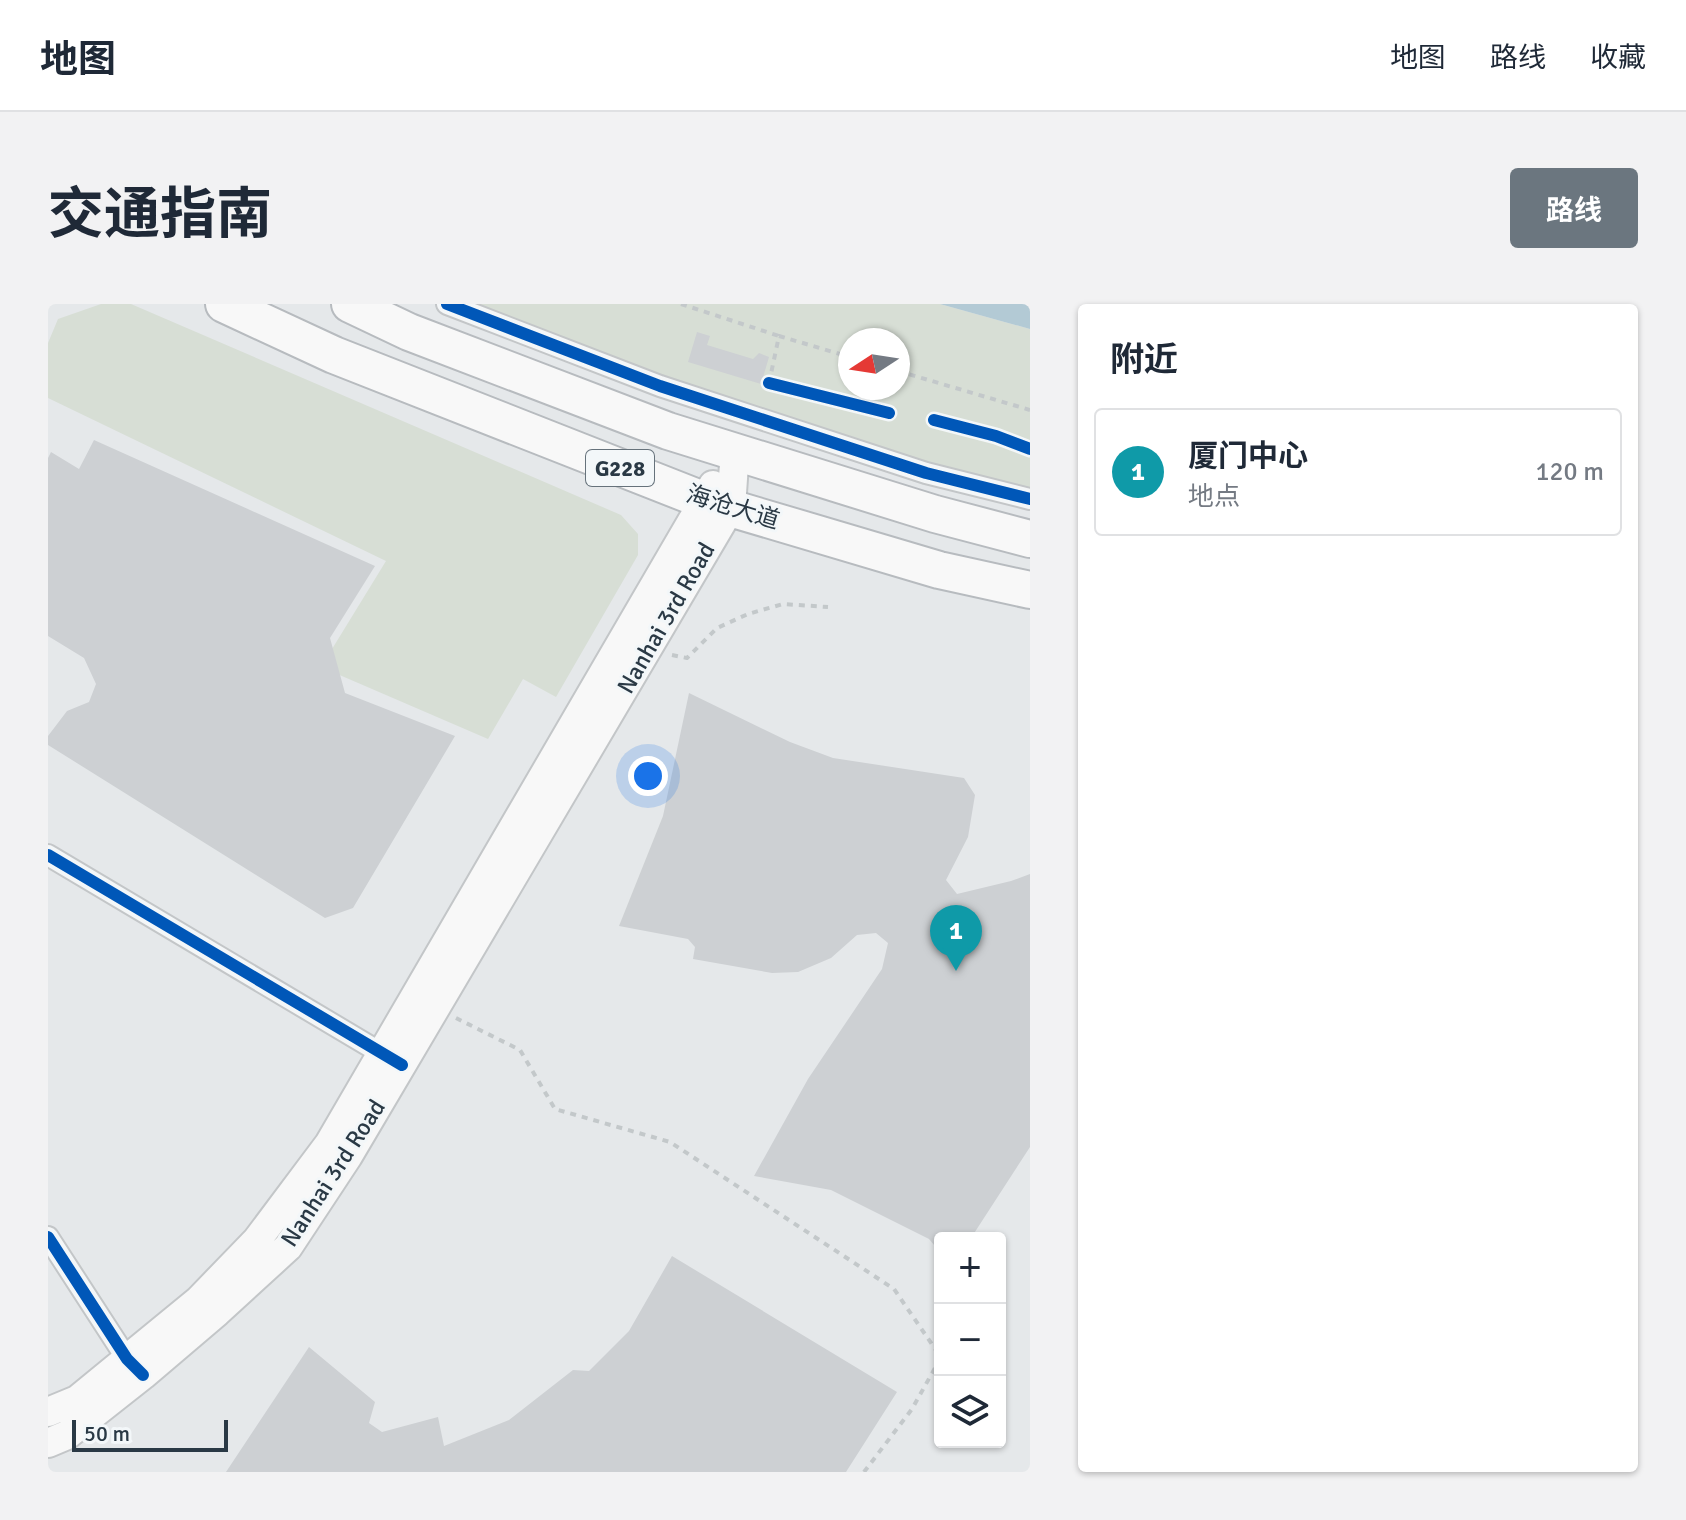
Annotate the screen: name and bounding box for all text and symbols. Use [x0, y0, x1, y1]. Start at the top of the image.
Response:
text: 地图 [40, 36, 116, 83]
text: 地图 [1390, 41, 1446, 75]
text: 路线 [1490, 41, 1546, 75]
text: 收藏 [1590, 41, 1646, 75]
button: 路线 [1510, 168, 1638, 248]
text: 交通指南 [48, 180, 272, 249]
north arrow [838, 328, 910, 400]
text: 附近 [1110, 339, 1178, 381]
text: 厦门中心 [1188, 438, 1308, 475]
road number: G228 [586, 450, 654, 486]
text: 1 [1131, 456, 1145, 488]
text: 120 m [1535, 456, 1604, 488]
street label: 海沧大道 [683, 479, 783, 535]
text: 地点 [1188, 481, 1240, 513]
street label: Nanhai 3rd Road [611, 537, 721, 699]
your location [628, 756, 668, 796]
pin: 1 [930, 905, 982, 971]
street label: Nanhai 3rd Road [274, 1094, 392, 1252]
map controls [934, 1232, 1006, 1448]
button: + [934, 1232, 1006, 1304]
button: − [934, 1304, 1006, 1376]
button: layers [934, 1376, 1006, 1448]
scale bar [72, 1416, 228, 1452]
text: 50 m [84, 1420, 130, 1447]

